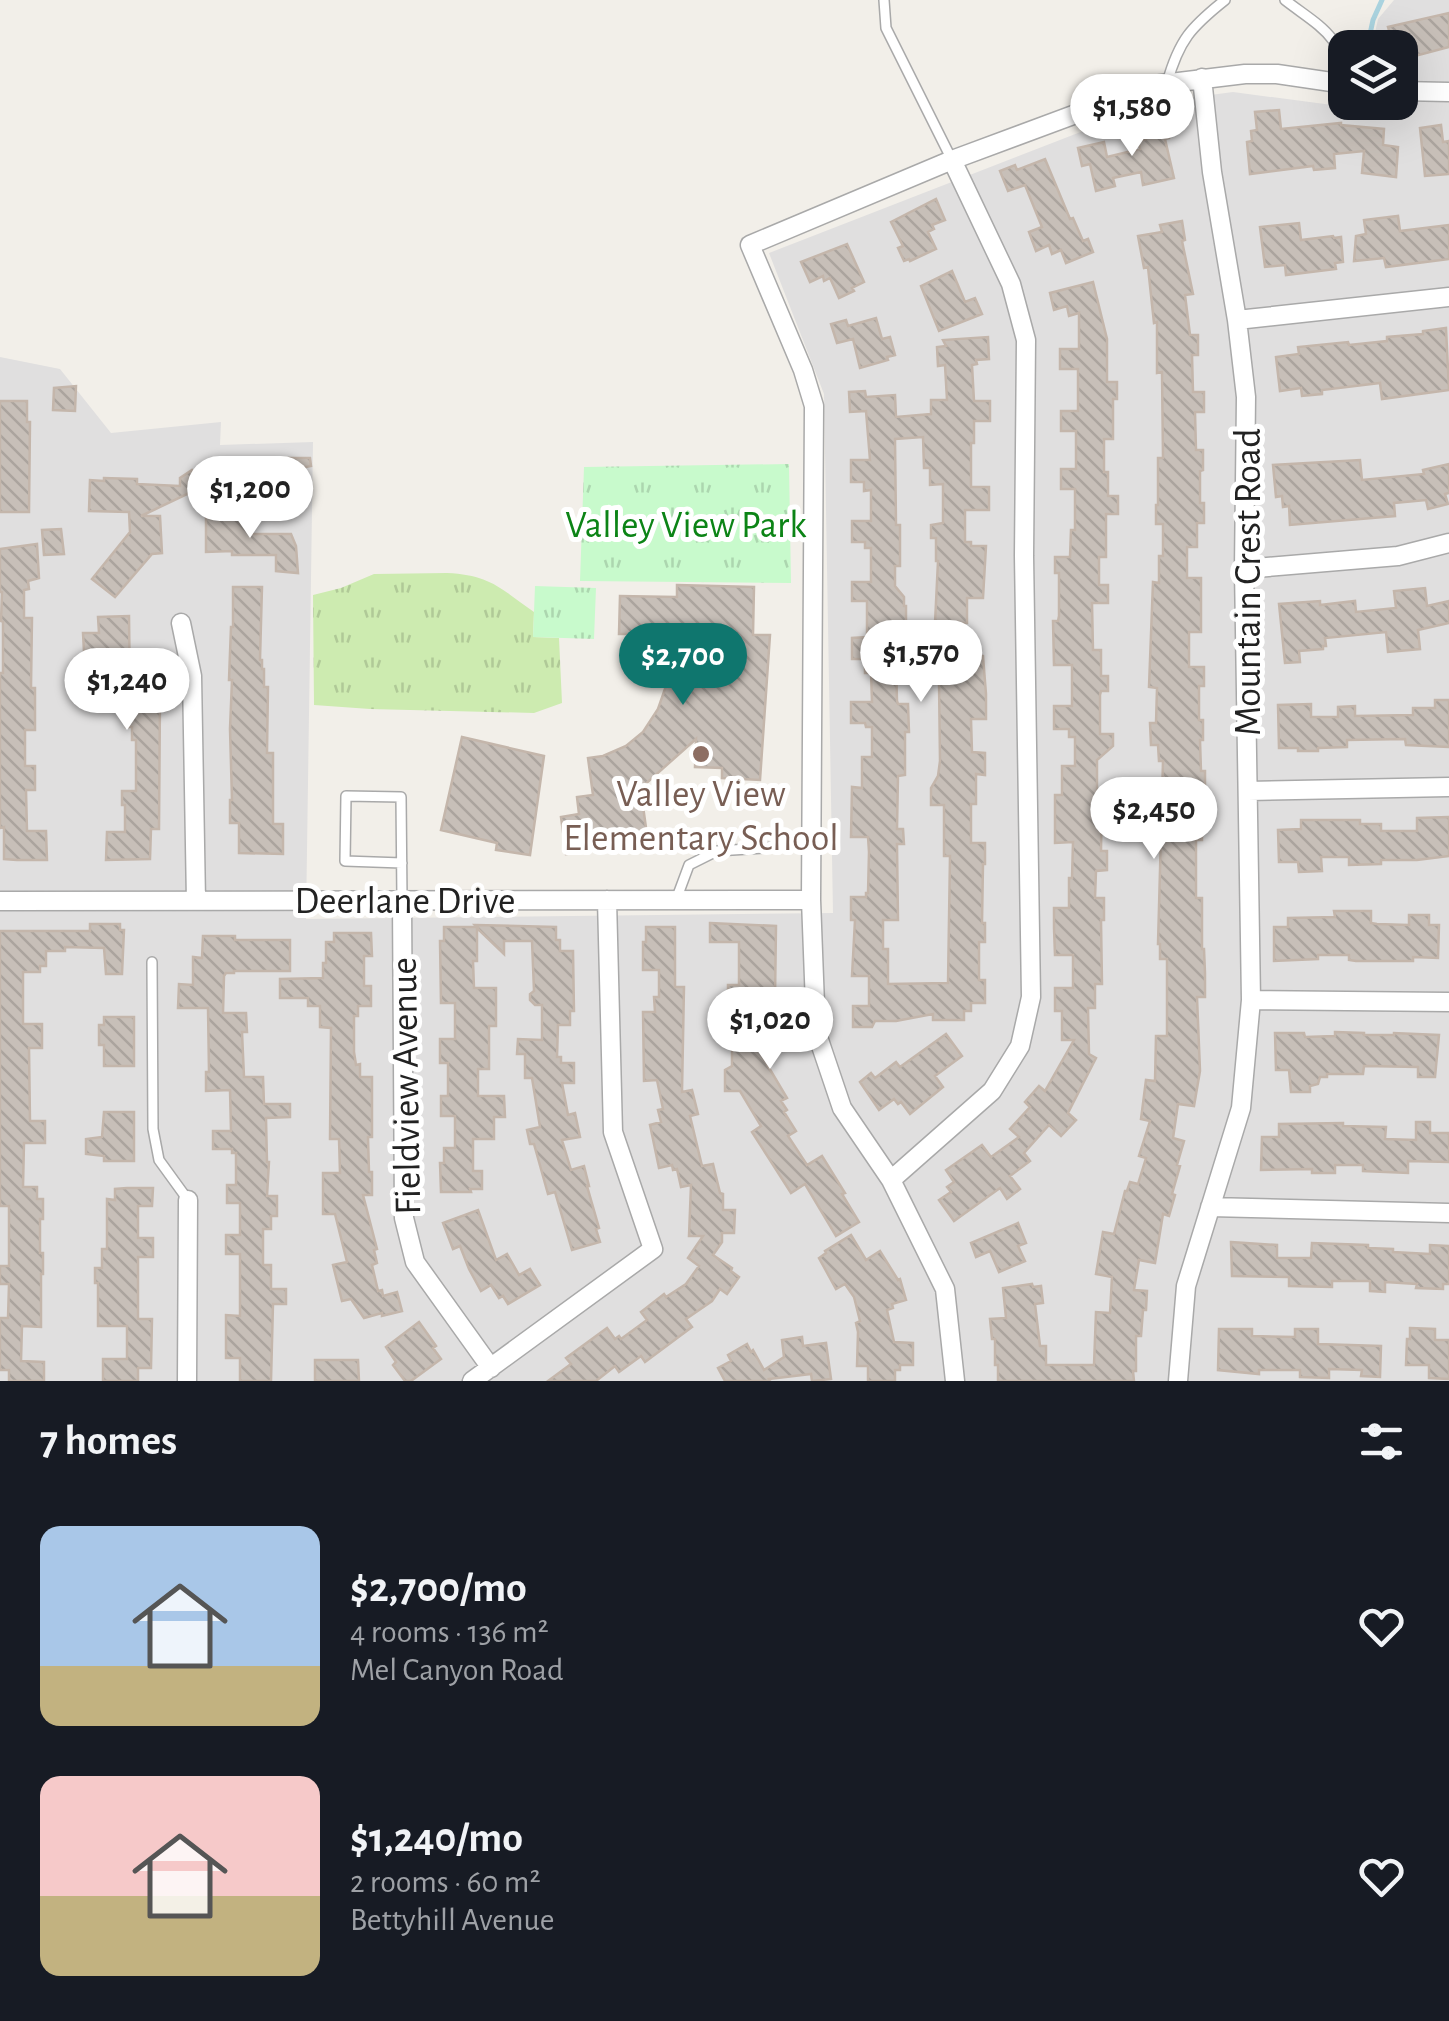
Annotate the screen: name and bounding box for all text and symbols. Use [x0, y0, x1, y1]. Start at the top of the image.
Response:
map controls [1328, 30, 1418, 120]
button: layers [1328, 30, 1418, 120]
pin: $1,580 [1051, 74, 1213, 159]
text: $1,580 [1092, 90, 1172, 122]
street label: Mountain Crest Road [1230, 428, 1268, 736]
pin: $1,200 [169, 456, 331, 541]
text: $1,200 [209, 472, 291, 504]
park label: Valley View Park [565, 507, 807, 545]
pin: $1,570 [840, 620, 1002, 705]
pin: $2,700 [602, 623, 764, 708]
text: $1,570 [882, 636, 960, 668]
text: $2,700 [641, 639, 725, 671]
pin: $1,240 [46, 648, 208, 733]
text: $1,240 [86, 664, 168, 696]
marker: Valley View Elementary School [690, 743, 712, 765]
place label: Valley View Elementary School [563, 776, 839, 858]
pin: $2,450 [1073, 777, 1235, 862]
text: $2,450 [1112, 793, 1196, 825]
street label: Deerlane Drive [295, 883, 515, 921]
street label: Fieldview Avenue [386, 957, 428, 1215]
pin: $1,020 [689, 987, 851, 1072]
text: $1,020 [729, 1003, 811, 1035]
icon: filters [1354, 1414, 1409, 1469]
text: 7 homes [40, 1420, 177, 1462]
icon: home [120, 1566, 240, 1686]
text: $2,700/mo [350, 1567, 527, 1609]
icon: heart [1354, 1599, 1409, 1654]
text: 4 rooms · 136 m² [350, 1616, 549, 1648]
text: Mel Canyon Road [350, 1654, 564, 1686]
icon: home [120, 1816, 240, 1936]
text: $1,240/mo [350, 1817, 523, 1859]
icon: heart [1354, 1849, 1409, 1904]
text: 2 rooms · 60 m² [350, 1866, 541, 1898]
text: Bettyhill Avenue [350, 1904, 554, 1936]

